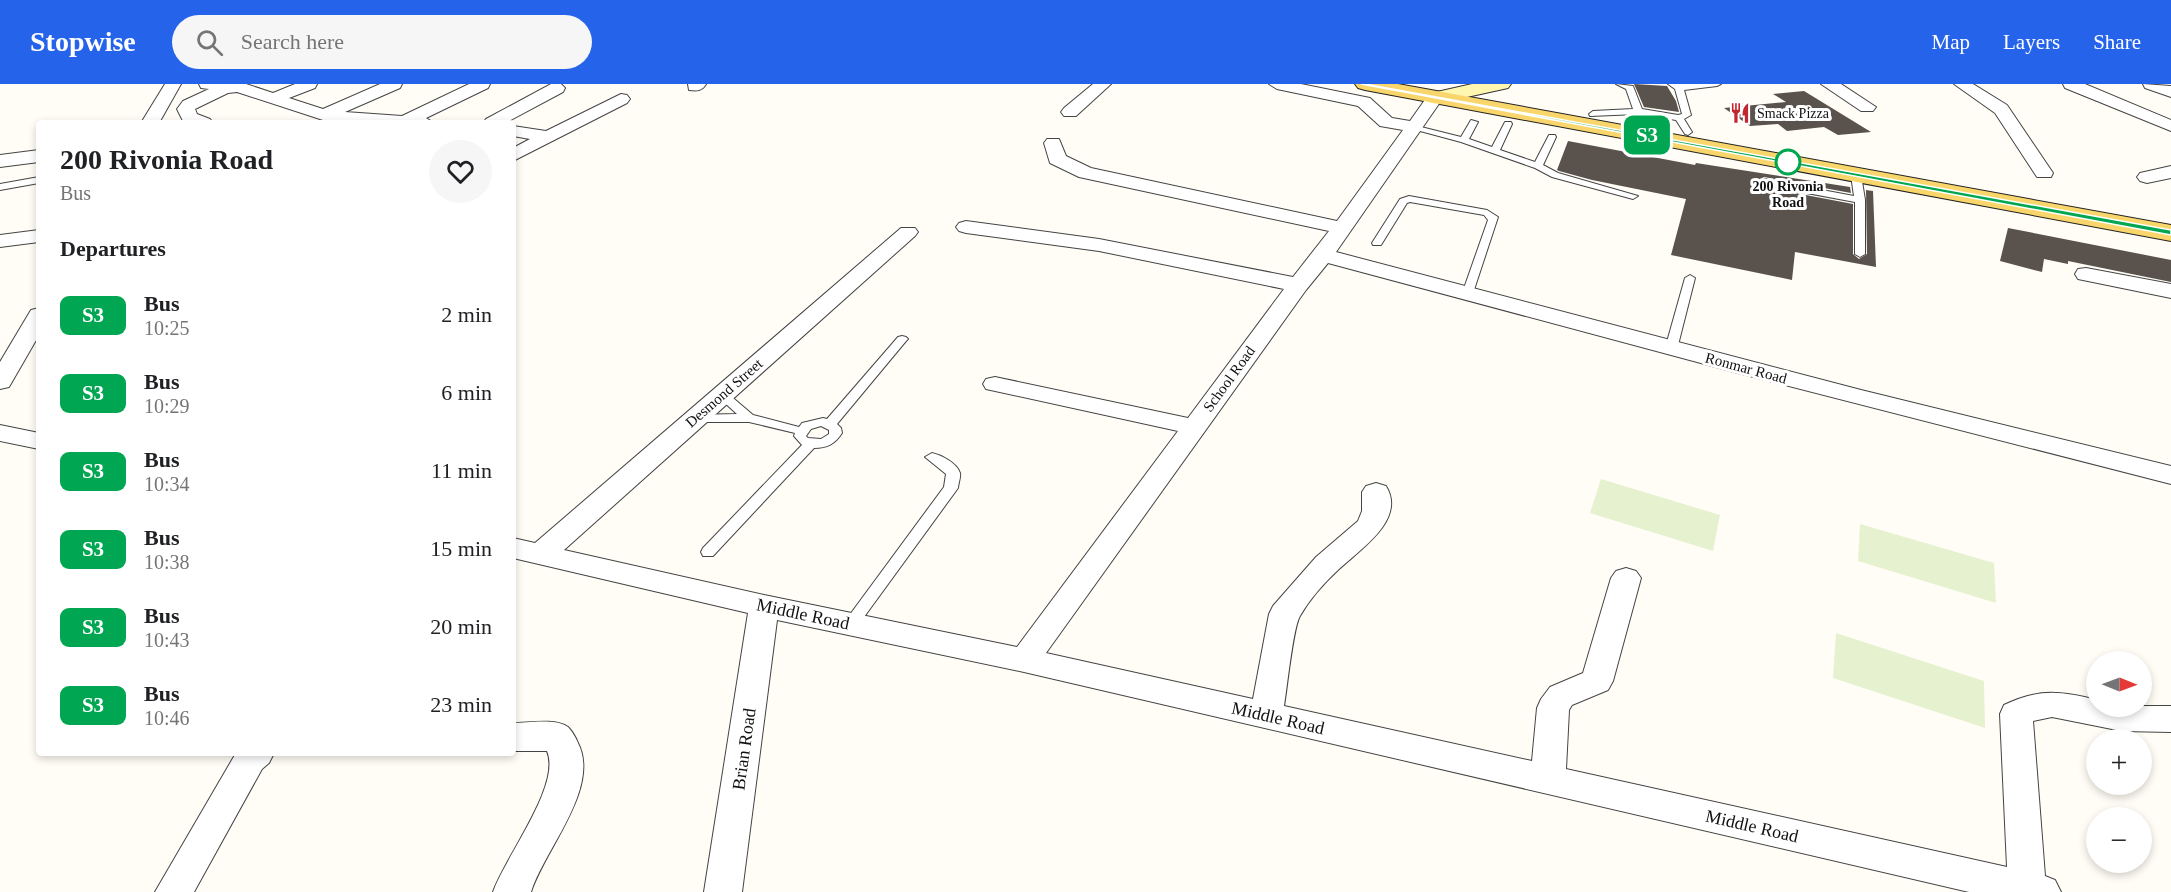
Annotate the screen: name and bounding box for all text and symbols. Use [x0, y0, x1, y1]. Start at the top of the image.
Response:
search box [172, 15, 592, 69]
text: Stopwise [30, 26, 136, 57]
icon: search [193, 26, 226, 59]
text: Search here [241, 29, 344, 54]
text: Map [1932, 30, 1970, 54]
text: Layers [2003, 30, 2060, 54]
text: Share [2093, 30, 2141, 54]
restaurant icon: Smack Pizza [1728, 101, 1752, 125]
place label: Smack Pizza [1757, 106, 1830, 121]
line badge: S3 [1620, 116, 1674, 154]
text: S3 [1636, 123, 1658, 147]
button: heart [429, 140, 492, 203]
text: 200 Rivonia Road [60, 144, 273, 175]
marker: 200 Rivonia Road [1775, 149, 1801, 175]
place label: 200 Rivonia Road [1752, 179, 1824, 210]
text: Bus [60, 182, 91, 204]
text: Departures [60, 236, 166, 261]
text: Bus [144, 291, 179, 316]
text: 2 min [441, 302, 492, 327]
text: S3 [82, 303, 104, 327]
text: 10:25 [144, 317, 190, 339]
street label: School Road [1200, 343, 1258, 415]
street label: Ronmar Road [1703, 349, 1789, 387]
street label: Desmond Street [682, 355, 766, 431]
text: Bus [144, 369, 179, 394]
text: 6 min [441, 380, 492, 405]
text: S3 [82, 381, 104, 405]
text: 10:29 [144, 395, 190, 417]
text: Bus [144, 447, 179, 472]
text: 11 min [431, 458, 492, 483]
text: S3 [82, 459, 104, 483]
text: 10:34 [144, 473, 190, 495]
text: Bus [144, 525, 179, 550]
text: 15 min [430, 536, 492, 561]
text: S3 [82, 537, 104, 561]
text: 10:38 [144, 551, 190, 573]
street label: Middle Road [755, 594, 851, 634]
text: Bus [144, 603, 179, 628]
text: 20 min [430, 614, 492, 639]
text: S3 [82, 615, 104, 639]
text: 10:43 [144, 629, 190, 651]
north arrow [2086, 651, 2152, 717]
map controls [2086, 651, 2152, 873]
text: Bus [144, 681, 179, 706]
text: 23 min [430, 692, 492, 717]
text: S3 [82, 693, 104, 717]
street label: Middle Road [1230, 698, 1326, 738]
text: 10:46 [144, 707, 190, 729]
street label: Brian Road [728, 707, 760, 791]
button: + [2086, 729, 2152, 795]
street label: Middle Road [1704, 806, 1800, 846]
button: − [2086, 807, 2152, 873]

